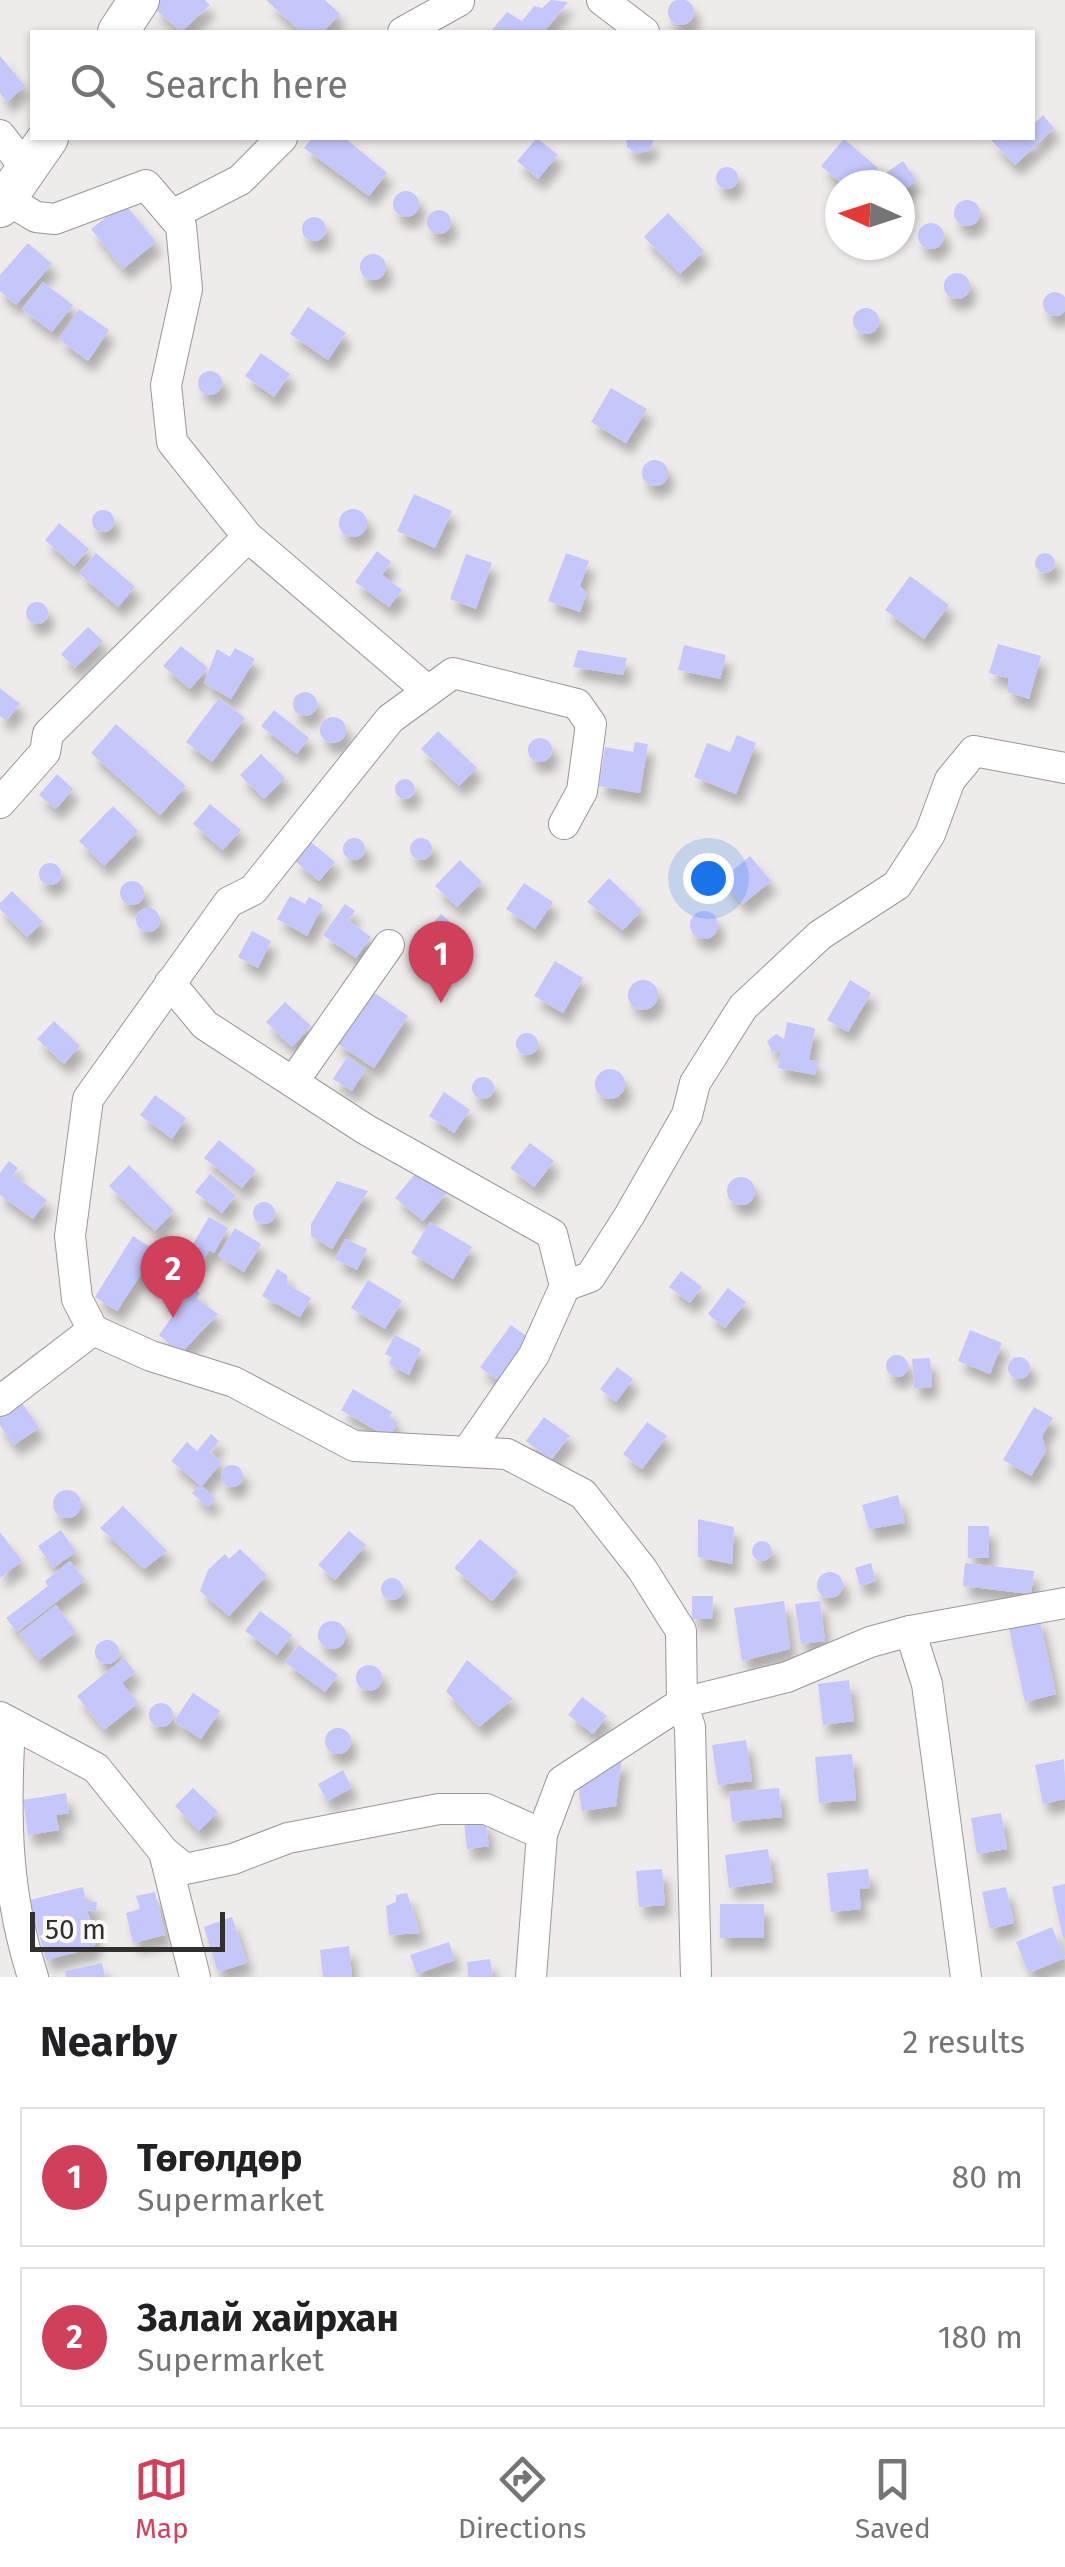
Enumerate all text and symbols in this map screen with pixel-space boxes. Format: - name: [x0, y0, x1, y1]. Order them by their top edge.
- search box: [30, 30, 1035, 140]
- icon: search: [65, 58, 120, 113]
- text: Search here: [145, 62, 348, 108]
- north arrow: [825, 170, 915, 260]
- your location: [683, 853, 734, 904]
- pin: 1: [408, 920, 474, 1003]
- pin: 2: [140, 1236, 206, 1318]
- scale bar: [30, 1907, 225, 1952]
- text: 50 m: [45, 1913, 106, 1946]
- text: Nearby: [40, 2017, 177, 2067]
- text: 2 results: [902, 2023, 1025, 2061]
- text: Төгөлдөр: [137, 2135, 302, 2181]
- text: 1: [67, 2158, 82, 2196]
- text: 80 m: [952, 2158, 1023, 2196]
- text: Supermarket: [137, 2181, 324, 2219]
- text: Залай хайрхан: [137, 2295, 399, 2341]
- text: 2: [66, 2318, 83, 2356]
- text: 180 m: [938, 2318, 1023, 2356]
- text: Supermarket: [137, 2341, 324, 2379]
- tab: Map: [134, 2452, 189, 2545]
- tab: Directions: [458, 2452, 586, 2545]
- tab: Saved: [855, 2452, 931, 2545]

